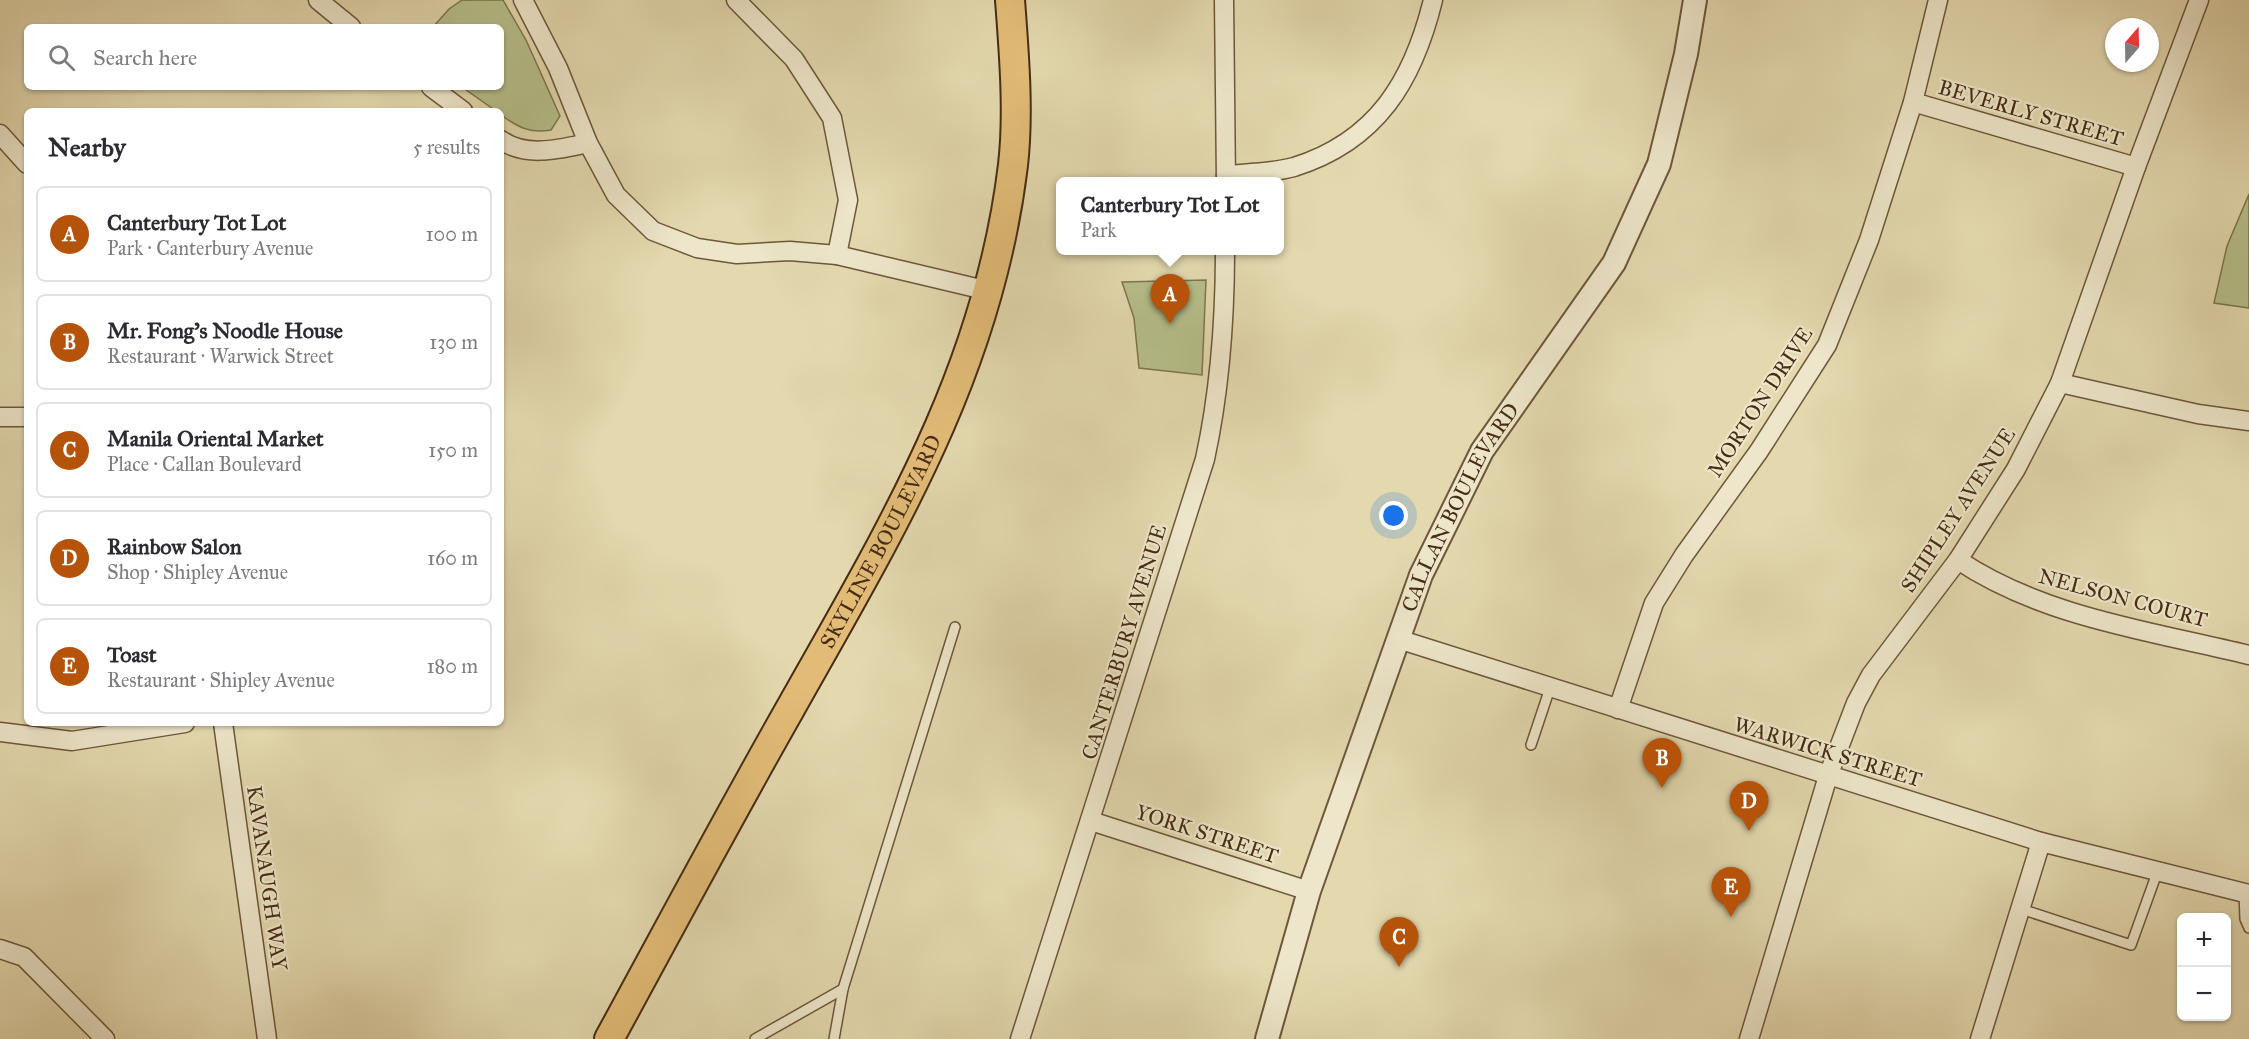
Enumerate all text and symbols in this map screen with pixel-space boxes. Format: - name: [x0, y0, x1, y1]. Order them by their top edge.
- north arrow: [2105, 18, 2159, 72]
- search box: [24, 24, 504, 90]
- icon: search: [45, 41, 78, 74]
- text: Search here: [93, 44, 197, 71]
- street label: BEVERLY STREET: [1935, 74, 2127, 152]
- text: Nearby: [48, 131, 126, 163]
- text: 5 results: [413, 135, 480, 159]
- popup: [1056, 177, 1284, 255]
- text: Canterbury Tot Lot: [1080, 191, 1260, 218]
- text: Canterbury Tot Lot: [107, 209, 286, 236]
- text: Park: [1080, 218, 1117, 242]
- text: A: [63, 222, 76, 246]
- text: 100 m: [426, 222, 478, 246]
- text: Park · Canterbury Avenue: [107, 236, 313, 260]
- pin: A: [1150, 274, 1190, 324]
- text: Mr. Fong's Noodle House: [107, 317, 343, 344]
- street label: MORTON DRIVE: [1702, 322, 1818, 482]
- text: B: [63, 330, 76, 354]
- text: 130 m: [429, 330, 478, 354]
- text: Restaurant · Warwick Street: [107, 344, 334, 368]
- street label: CALLAN BOULEVARD: [1396, 398, 1525, 615]
- street label: SHIPLEY AVENUE: [1895, 423, 2021, 597]
- text: Manila Oriental Market: [107, 425, 324, 452]
- street label: SKYLINE BOULEVARD: [814, 431, 947, 653]
- text: C: [63, 438, 76, 462]
- text: 150 m: [428, 438, 478, 462]
- text: Place · Callan Boulevard: [107, 452, 302, 476]
- your location: [1379, 501, 1408, 530]
- street label: CANTERBURY AVENUE: [1076, 521, 1172, 763]
- text: Rainbow Salon: [107, 533, 242, 560]
- text: D: [62, 546, 77, 570]
- text: 160 m: [427, 546, 478, 570]
- text: Shop · Shipley Avenue: [107, 560, 288, 584]
- street label: NELSON COURT: [2036, 563, 2210, 633]
- text: Toast: [107, 641, 157, 668]
- text: E: [62, 654, 77, 678]
- text: 180 m: [427, 654, 478, 678]
- text: Restaurant · Shipley Avenue: [107, 668, 335, 692]
- street label: WARWICK STREET: [1731, 711, 1925, 793]
- pin: B: [1642, 738, 1682, 788]
- pin: D: [1730, 782, 1768, 831]
- street label: KAVANAUGH WAY: [241, 784, 293, 973]
- street label: YORK STREET: [1132, 799, 1282, 869]
- pin: E: [1712, 868, 1750, 917]
- map controls: [2177, 913, 2231, 1021]
- button: +: [2177, 913, 2231, 967]
- pin: C: [1380, 918, 1418, 967]
- button: −: [2177, 967, 2231, 1021]

